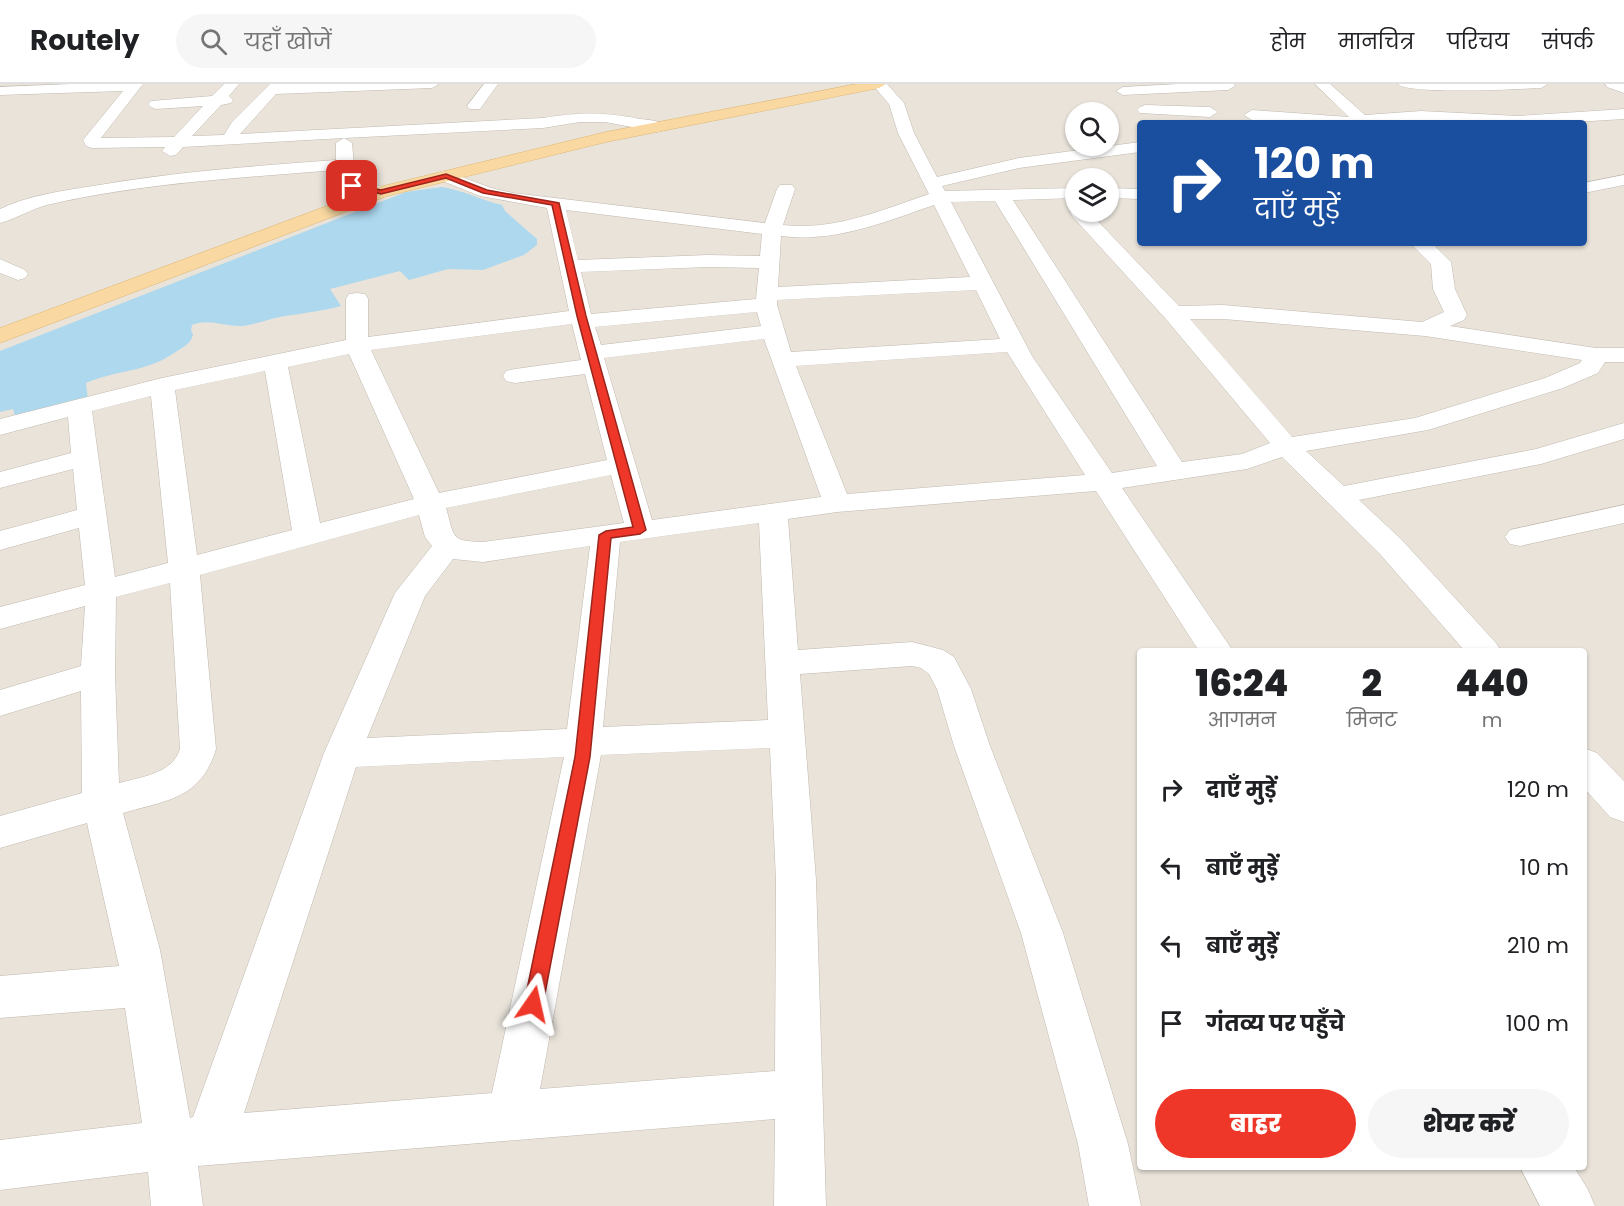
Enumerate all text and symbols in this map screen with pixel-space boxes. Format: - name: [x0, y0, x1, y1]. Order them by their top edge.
- search box: [176, 14, 596, 68]
- text: Routely: [30, 21, 140, 60]
- icon: search: [197, 25, 230, 58]
- text: यहाँ खोजें: [245, 26, 331, 57]
- text: होम: [1271, 27, 1306, 56]
- text: मानचित्र: [1339, 27, 1414, 56]
- text: परिचय: [1447, 27, 1509, 56]
- text: संपर्क: [1542, 27, 1594, 56]
- map controls: [1065, 102, 1119, 222]
- button: search: [1065, 102, 1119, 156]
- text: 120 m: [1254, 134, 1375, 193]
- icon: right: [1155, 144, 1233, 222]
- pin: [326, 160, 377, 211]
- button: layers: [1065, 168, 1119, 222]
- icon: arrive: [335, 169, 368, 202]
- text: दाएँ मुड़ें: [1254, 190, 1340, 227]
- text: 16:24: [1195, 658, 1288, 709]
- text: 2: [1362, 658, 1382, 709]
- text: 440: [1455, 658, 1529, 709]
- text: आगमन: [1207, 706, 1276, 734]
- text: मिनट: [1347, 706, 1397, 734]
- text: m: [1482, 706, 1502, 734]
- icon: right: [1155, 773, 1188, 806]
- text: दाएँ मुड़ें: [1206, 774, 1277, 805]
- text: 120 m: [1507, 774, 1569, 805]
- icon: left: [1155, 851, 1188, 884]
- text: बाएँ मुड़ें: [1206, 852, 1278, 883]
- text: 10 m: [1520, 852, 1569, 883]
- icon: left: [1155, 929, 1188, 962]
- text: बाएँ मुड़ें: [1206, 930, 1278, 961]
- text: 210 m: [1507, 930, 1569, 961]
- position arrow: [501, 972, 565, 1036]
- icon: arrive: [1155, 1007, 1188, 1040]
- text: गंतव्य पर पहुँचे: [1206, 1008, 1345, 1039]
- text: 100 m: [1506, 1008, 1569, 1039]
- button: बाहर: [1155, 1089, 1356, 1158]
- button: शेयर करें: [1368, 1089, 1569, 1158]

